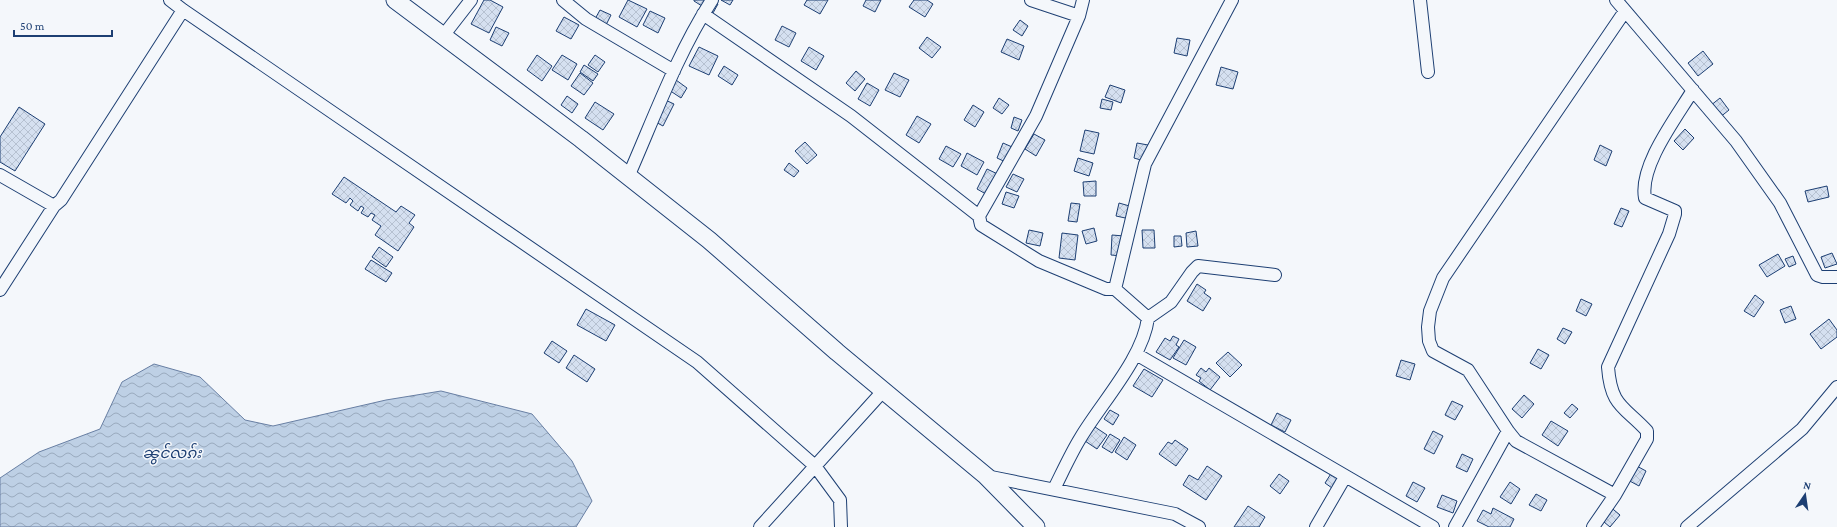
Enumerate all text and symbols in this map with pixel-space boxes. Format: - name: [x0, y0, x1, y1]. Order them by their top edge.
- scale bar: [14, 12, 112, 38]
- text: 50 m: [20, 19, 45, 33]
- water label: ၼွင်လၵ်း: [143, 442, 202, 465]
- north arrow: [1785, 475, 1825, 515]
- text: N: [1802, 479, 1813, 492]

